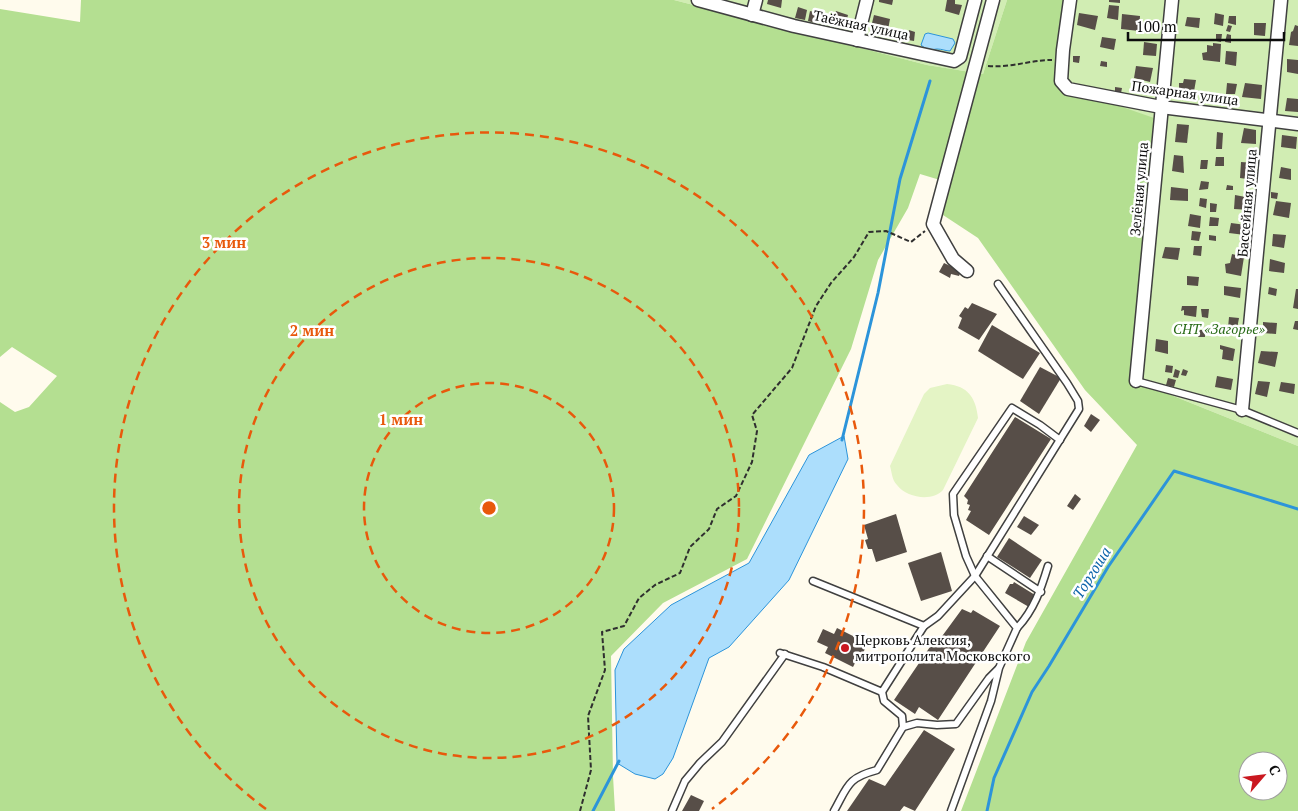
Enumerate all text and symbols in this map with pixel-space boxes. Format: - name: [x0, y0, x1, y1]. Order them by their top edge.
- street label: Таёжная улица: [812, 5, 911, 44]
- scale bar: [1128, 10, 1284, 42]
- text: 100 m: [1136, 16, 1177, 36]
- street label: Пожарная улица: [1130, 76, 1240, 109]
- street label: Зелёная улица: [1125, 141, 1152, 237]
- street label: Бассейная улица: [1232, 148, 1261, 258]
- text: 3 мин: [202, 232, 246, 252]
- park label: СНТ «Загорье»: [1173, 319, 1265, 338]
- text: 2 мин: [290, 320, 334, 340]
- text: 1 мин: [379, 409, 423, 429]
- centre of rings: [480, 499, 498, 517]
- water label: Торгоша: [1067, 543, 1115, 602]
- place label: Церковь Алексия, митрополита Московского: [855, 630, 1031, 665]
- marker: Церковь Алексия, митрополита Московского: [839, 642, 851, 654]
- north arrow: [1238, 751, 1288, 801]
- text: С: [1264, 761, 1285, 778]

